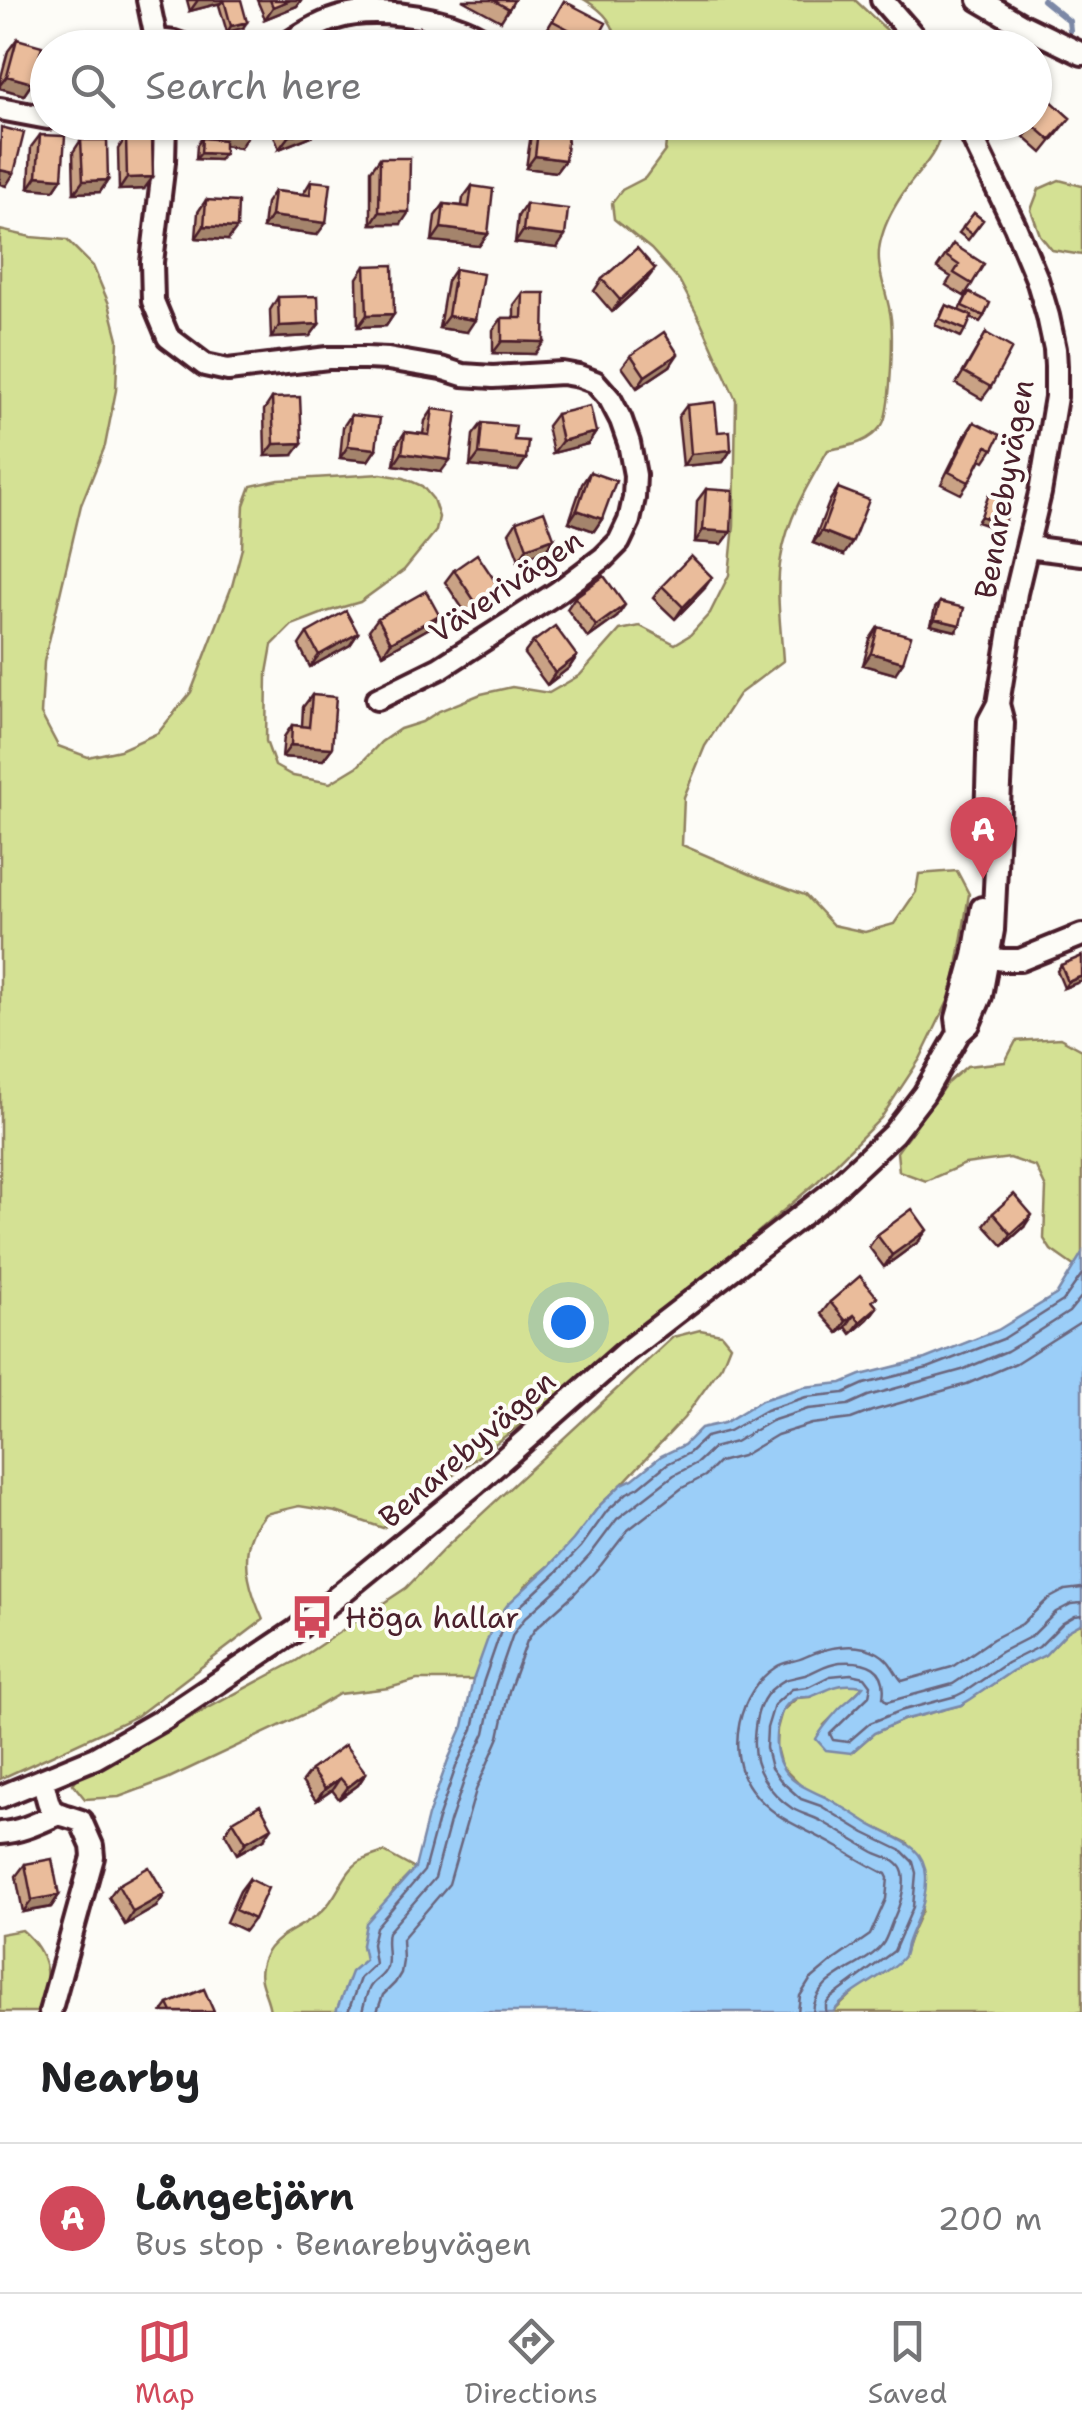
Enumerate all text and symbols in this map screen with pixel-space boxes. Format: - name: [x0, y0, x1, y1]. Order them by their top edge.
- search box: [30, 30, 1052, 140]
- icon: search: [65, 58, 120, 113]
- text: Search here: [145, 60, 362, 111]
- street label: Benarebyvägen: [965, 376, 1043, 602]
- street label: Väverivägen: [421, 519, 591, 653]
- pin: A: [950, 796, 1016, 879]
- your location: [543, 1297, 594, 1348]
- street label: Benarebyvägen: [370, 1361, 564, 1537]
- bus stop icon: Höga hallar: [288, 1593, 336, 1641]
- place label: Höga hallar: [345, 1597, 520, 1638]
- text: Nearby: [40, 2049, 200, 2105]
- text: Långetjärn: [135, 2171, 354, 2222]
- text: A: [60, 2197, 85, 2240]
- text: 200 m: [938, 2197, 1042, 2240]
- text: Bus stop · Benarebyvägen: [135, 2222, 531, 2265]
- tab: Map: [135, 2314, 195, 2412]
- tab: Directions: [464, 2314, 598, 2412]
- tab: Saved: [868, 2314, 947, 2412]

